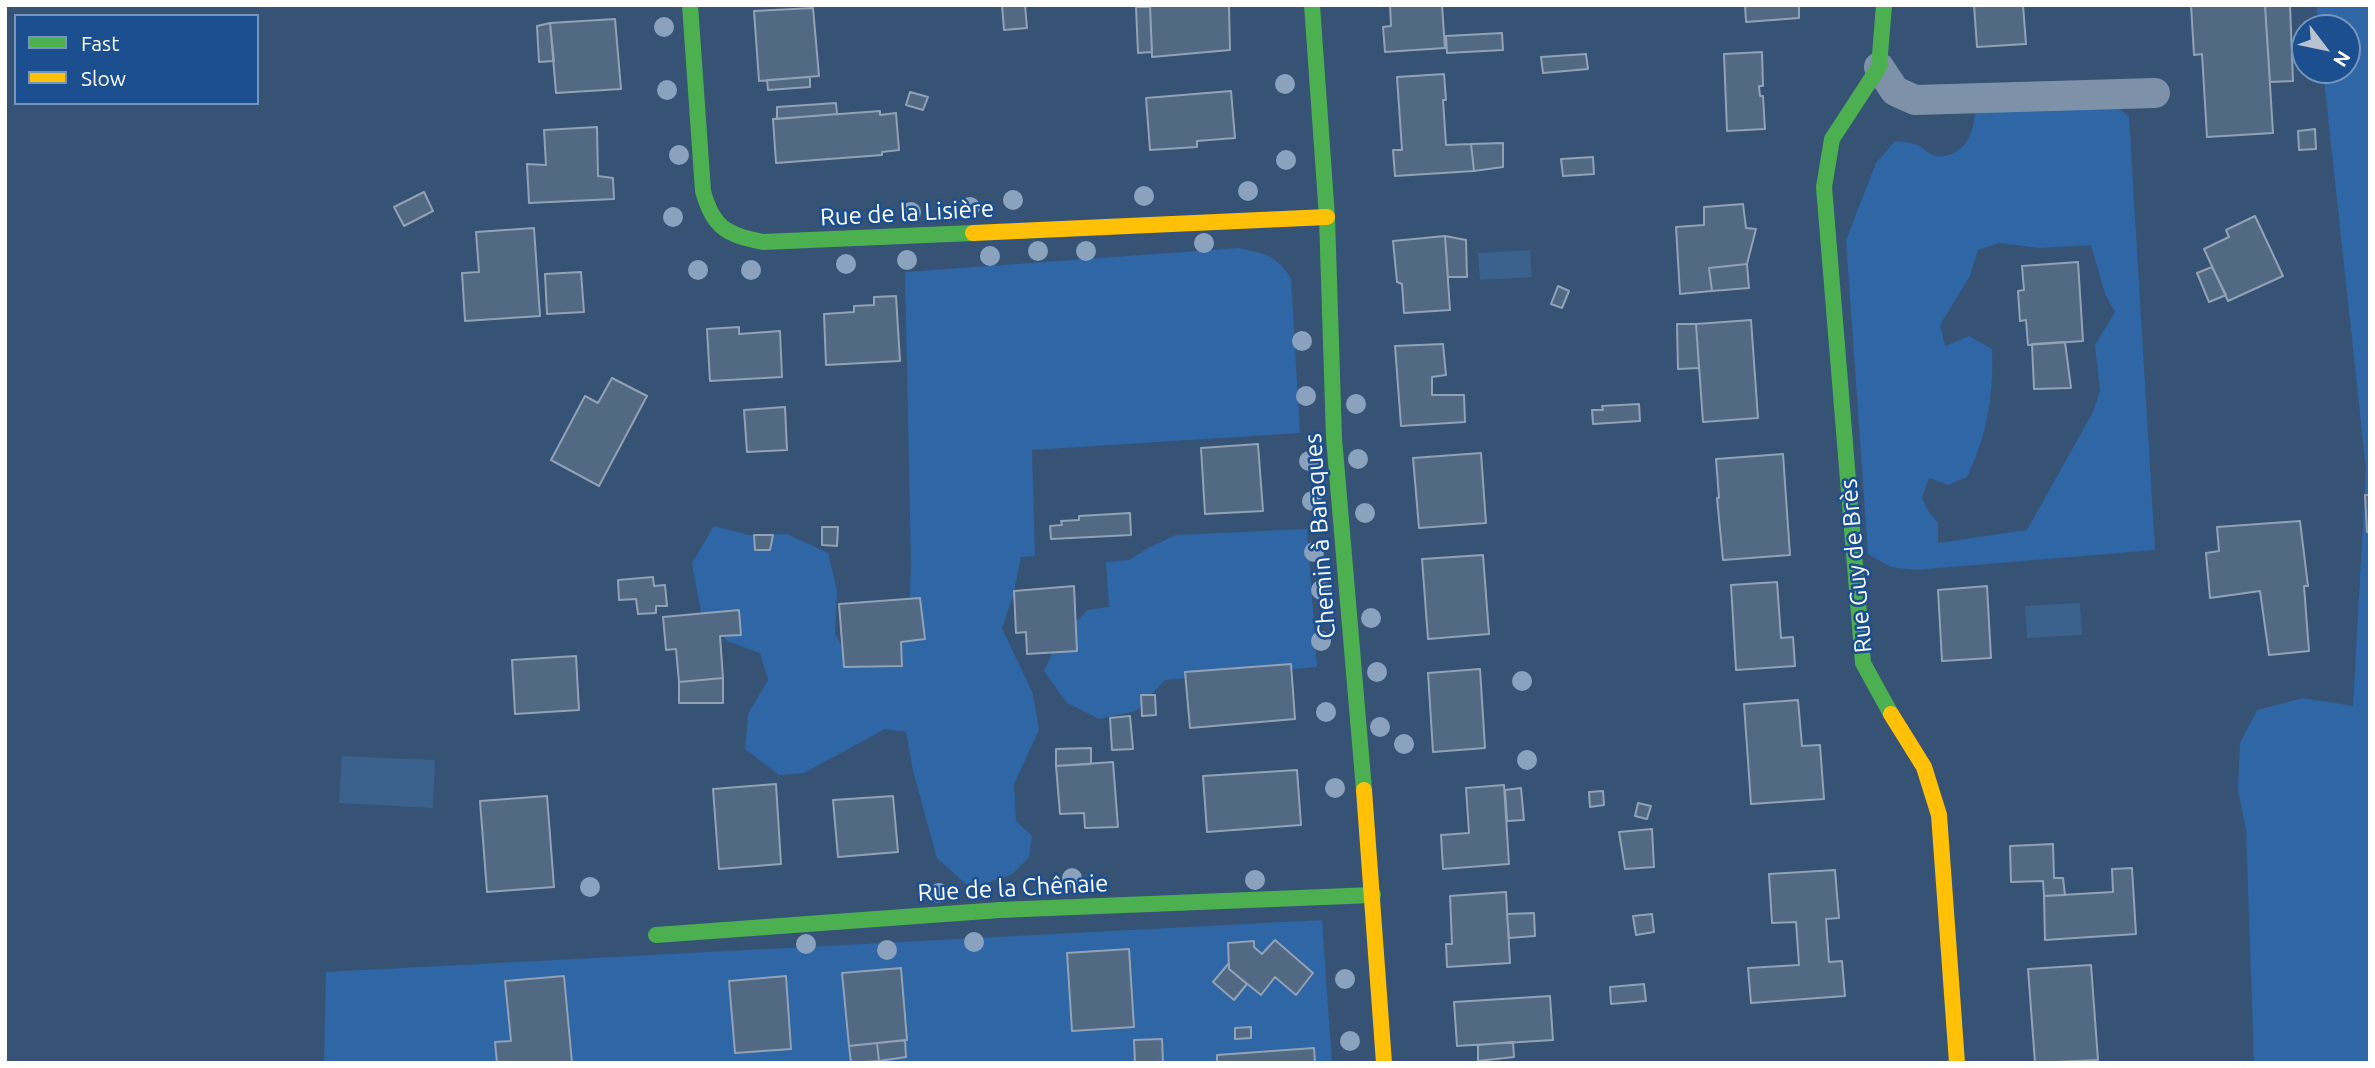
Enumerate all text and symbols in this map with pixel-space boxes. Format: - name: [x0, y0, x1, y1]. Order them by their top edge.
- legend: [14, 14, 259, 105]
- north arrow: [2291, 14, 2361, 84]
- text: Fast: [81, 31, 119, 55]
- text: N: [2329, 47, 2355, 71]
- text: Slow: [81, 66, 126, 90]
- street label: Rue de la Lisière: [819, 194, 995, 232]
- street label: Chemin à Baraques: [1298, 432, 1342, 640]
- street label: Rue Guy de Brès: [1834, 478, 1878, 654]
- street label: Rue de la Chênaie: [917, 869, 1109, 907]

